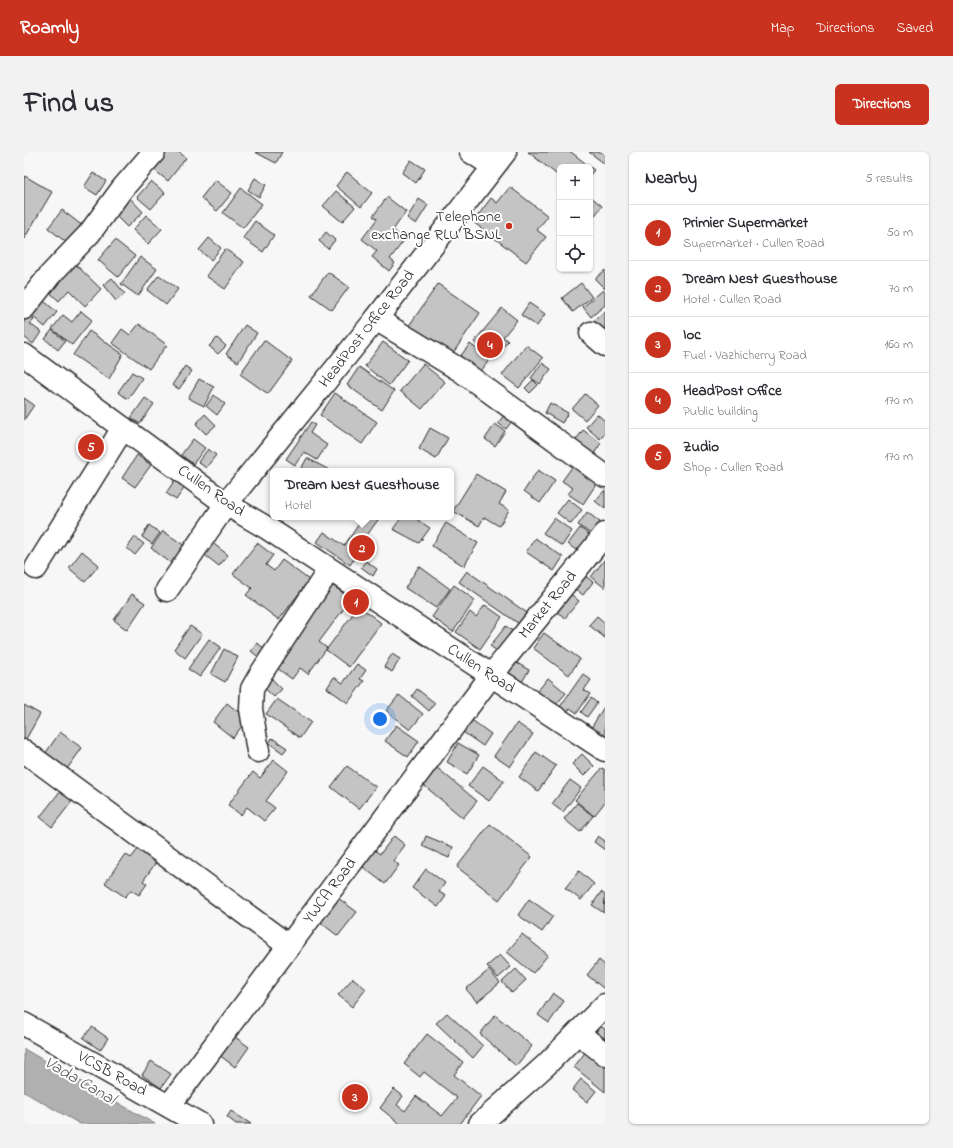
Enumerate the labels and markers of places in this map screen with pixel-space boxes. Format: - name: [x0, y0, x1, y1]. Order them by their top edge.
- place label: Telephone exchange RLU BSNL: [371, 205, 502, 247]
- marker: Telephone exchange RLU BSNL: [504, 221, 514, 231]
- pin: 4: [477, 330, 503, 360]
- pin: 5: [78, 432, 104, 462]
- pin: 2: [349, 533, 375, 563]
- pin: 1: [343, 587, 369, 617]
- pin: 3: [342, 1082, 368, 1112]

